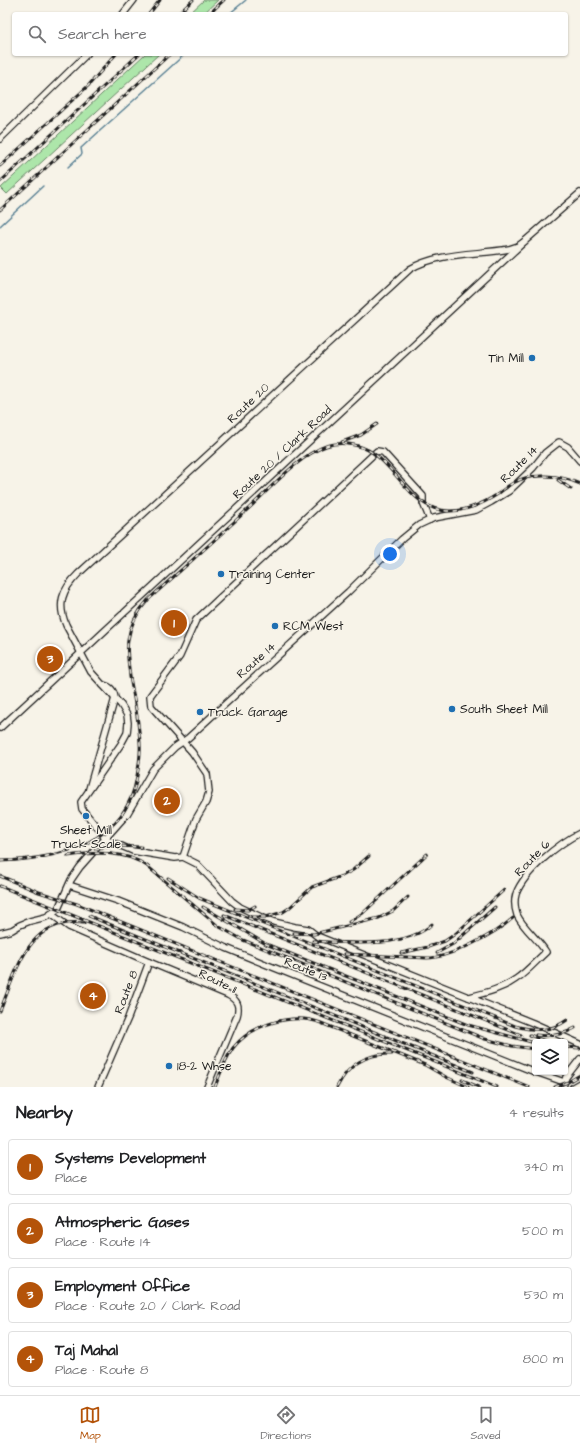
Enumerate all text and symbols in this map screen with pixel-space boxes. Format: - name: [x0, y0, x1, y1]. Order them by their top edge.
- search box: [12, 12, 568, 56]
- icon: search: [26, 23, 48, 45]
- text: Search here: [58, 24, 147, 45]
- place label: Tin Mill: [488, 350, 524, 367]
- marker: Tin Mill: [527, 353, 537, 363]
- street label: Route 20: [224, 379, 273, 427]
- street label: Route 20 / Clark Road: [229, 402, 336, 503]
- street label: Route 14: [497, 442, 542, 487]
- your location: [380, 544, 400, 564]
- place label: Training Center: [229, 566, 315, 584]
- marker: Training Center: [216, 569, 226, 579]
- pin: 1: [161, 608, 187, 638]
- place label: RCM West: [283, 618, 344, 635]
- marker: RCM West: [270, 621, 280, 631]
- street label: Route 14: [233, 638, 280, 682]
- pin: 3: [37, 644, 63, 674]
- place label: South Sheet Mill: [460, 701, 548, 718]
- place label: Truck Garage: [208, 704, 288, 722]
- marker: South Sheet Mill: [447, 704, 457, 714]
- marker: Truck Garage: [195, 707, 205, 717]
- pin: 2: [154, 786, 180, 816]
- marker: Sheet Mill Truck Scale: [81, 811, 91, 821]
- place label: Sheet Mill Truck Scale: [51, 822, 121, 853]
- street label: Route 6: [511, 836, 554, 880]
- street label: Route 13: [282, 953, 330, 986]
- street label: Route 11: [196, 965, 240, 998]
- street label: Route 8: [110, 968, 143, 1016]
- pin: 4: [80, 981, 106, 1011]
- map controls: [532, 1039, 568, 1075]
- button: layers: [532, 1039, 568, 1075]
- place label: 18-2 Whse: [177, 1058, 232, 1075]
- marker: 18-2 Whse: [164, 1061, 174, 1071]
- text: Nearby: [16, 1101, 73, 1125]
- text: 4 results: [509, 1104, 564, 1122]
- text: Systems Development: [55, 1148, 206, 1169]
- text: 1: [29, 1158, 31, 1176]
- text: 340 m: [524, 1158, 563, 1176]
- text: Place: [55, 1169, 87, 1187]
- text: Atmospheric Gases: [55, 1212, 189, 1233]
- text: 2: [26, 1222, 34, 1240]
- text: 500 m: [522, 1222, 563, 1240]
- text: Place · Route 14: [55, 1233, 151, 1251]
- text: Employment Office: [55, 1276, 190, 1297]
- text: 3: [27, 1286, 33, 1304]
- text: 530 m: [524, 1286, 563, 1304]
- text: Place · Route 20 / Clark Road: [55, 1297, 240, 1315]
- text: Taj Mahal: [55, 1340, 118, 1361]
- text: 4: [26, 1350, 34, 1368]
- text: 800 m: [523, 1350, 563, 1368]
- text: Place · Route 8: [55, 1361, 149, 1379]
- tab: Map: [79, 1404, 101, 1443]
- tab: Directions: [260, 1404, 312, 1443]
- tab: Saved: [471, 1404, 501, 1443]

